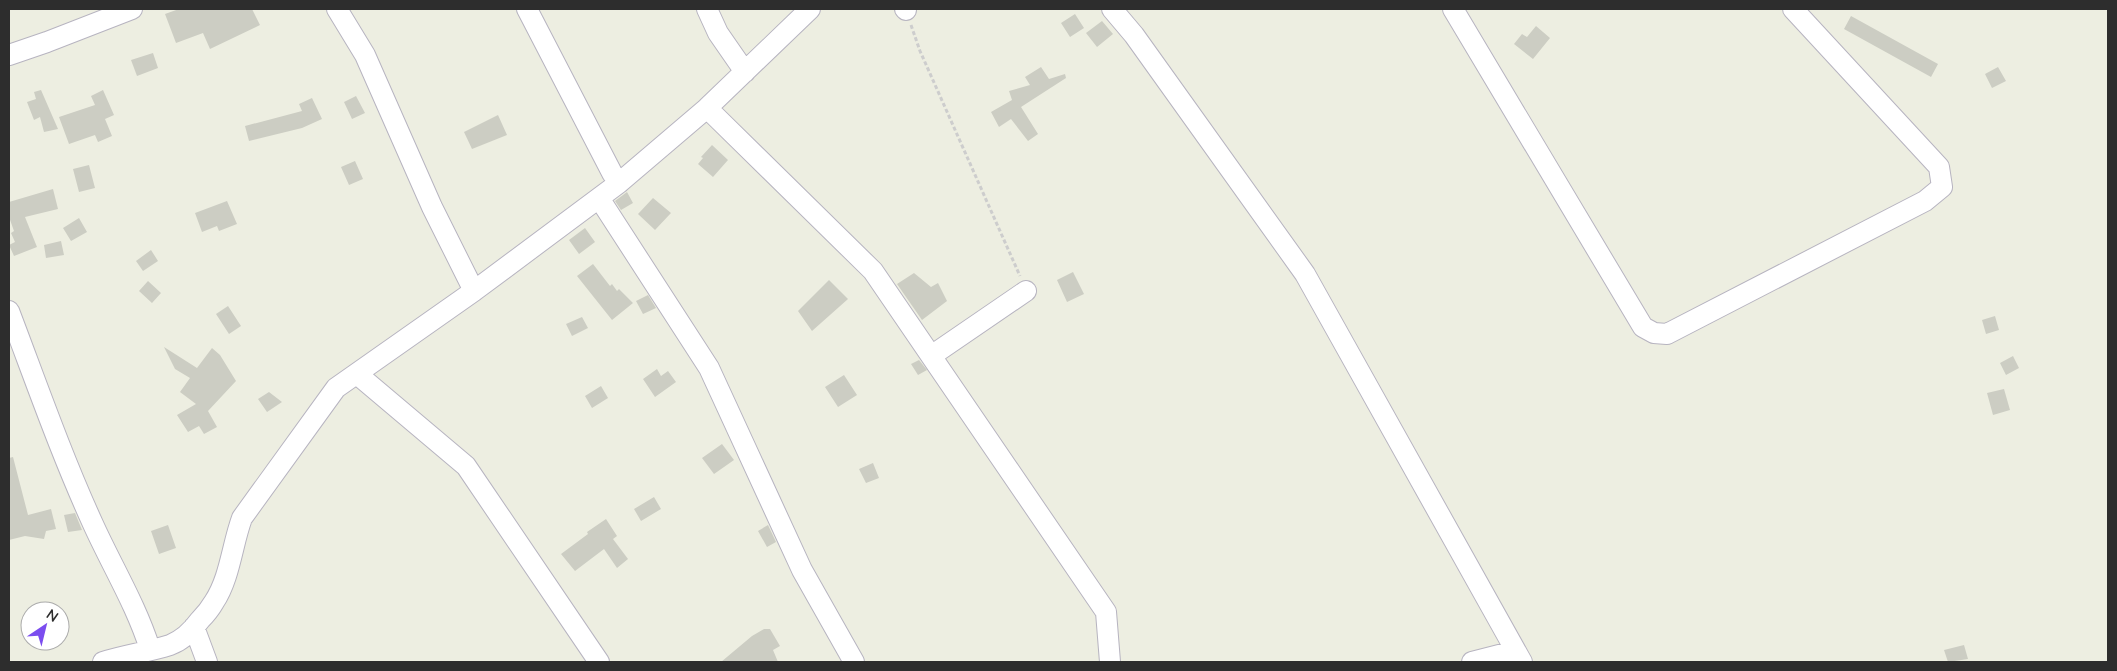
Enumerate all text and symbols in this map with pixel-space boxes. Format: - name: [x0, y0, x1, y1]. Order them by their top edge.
- north arrow: [20, 601, 70, 651]
- text: N: [43, 605, 62, 626]

